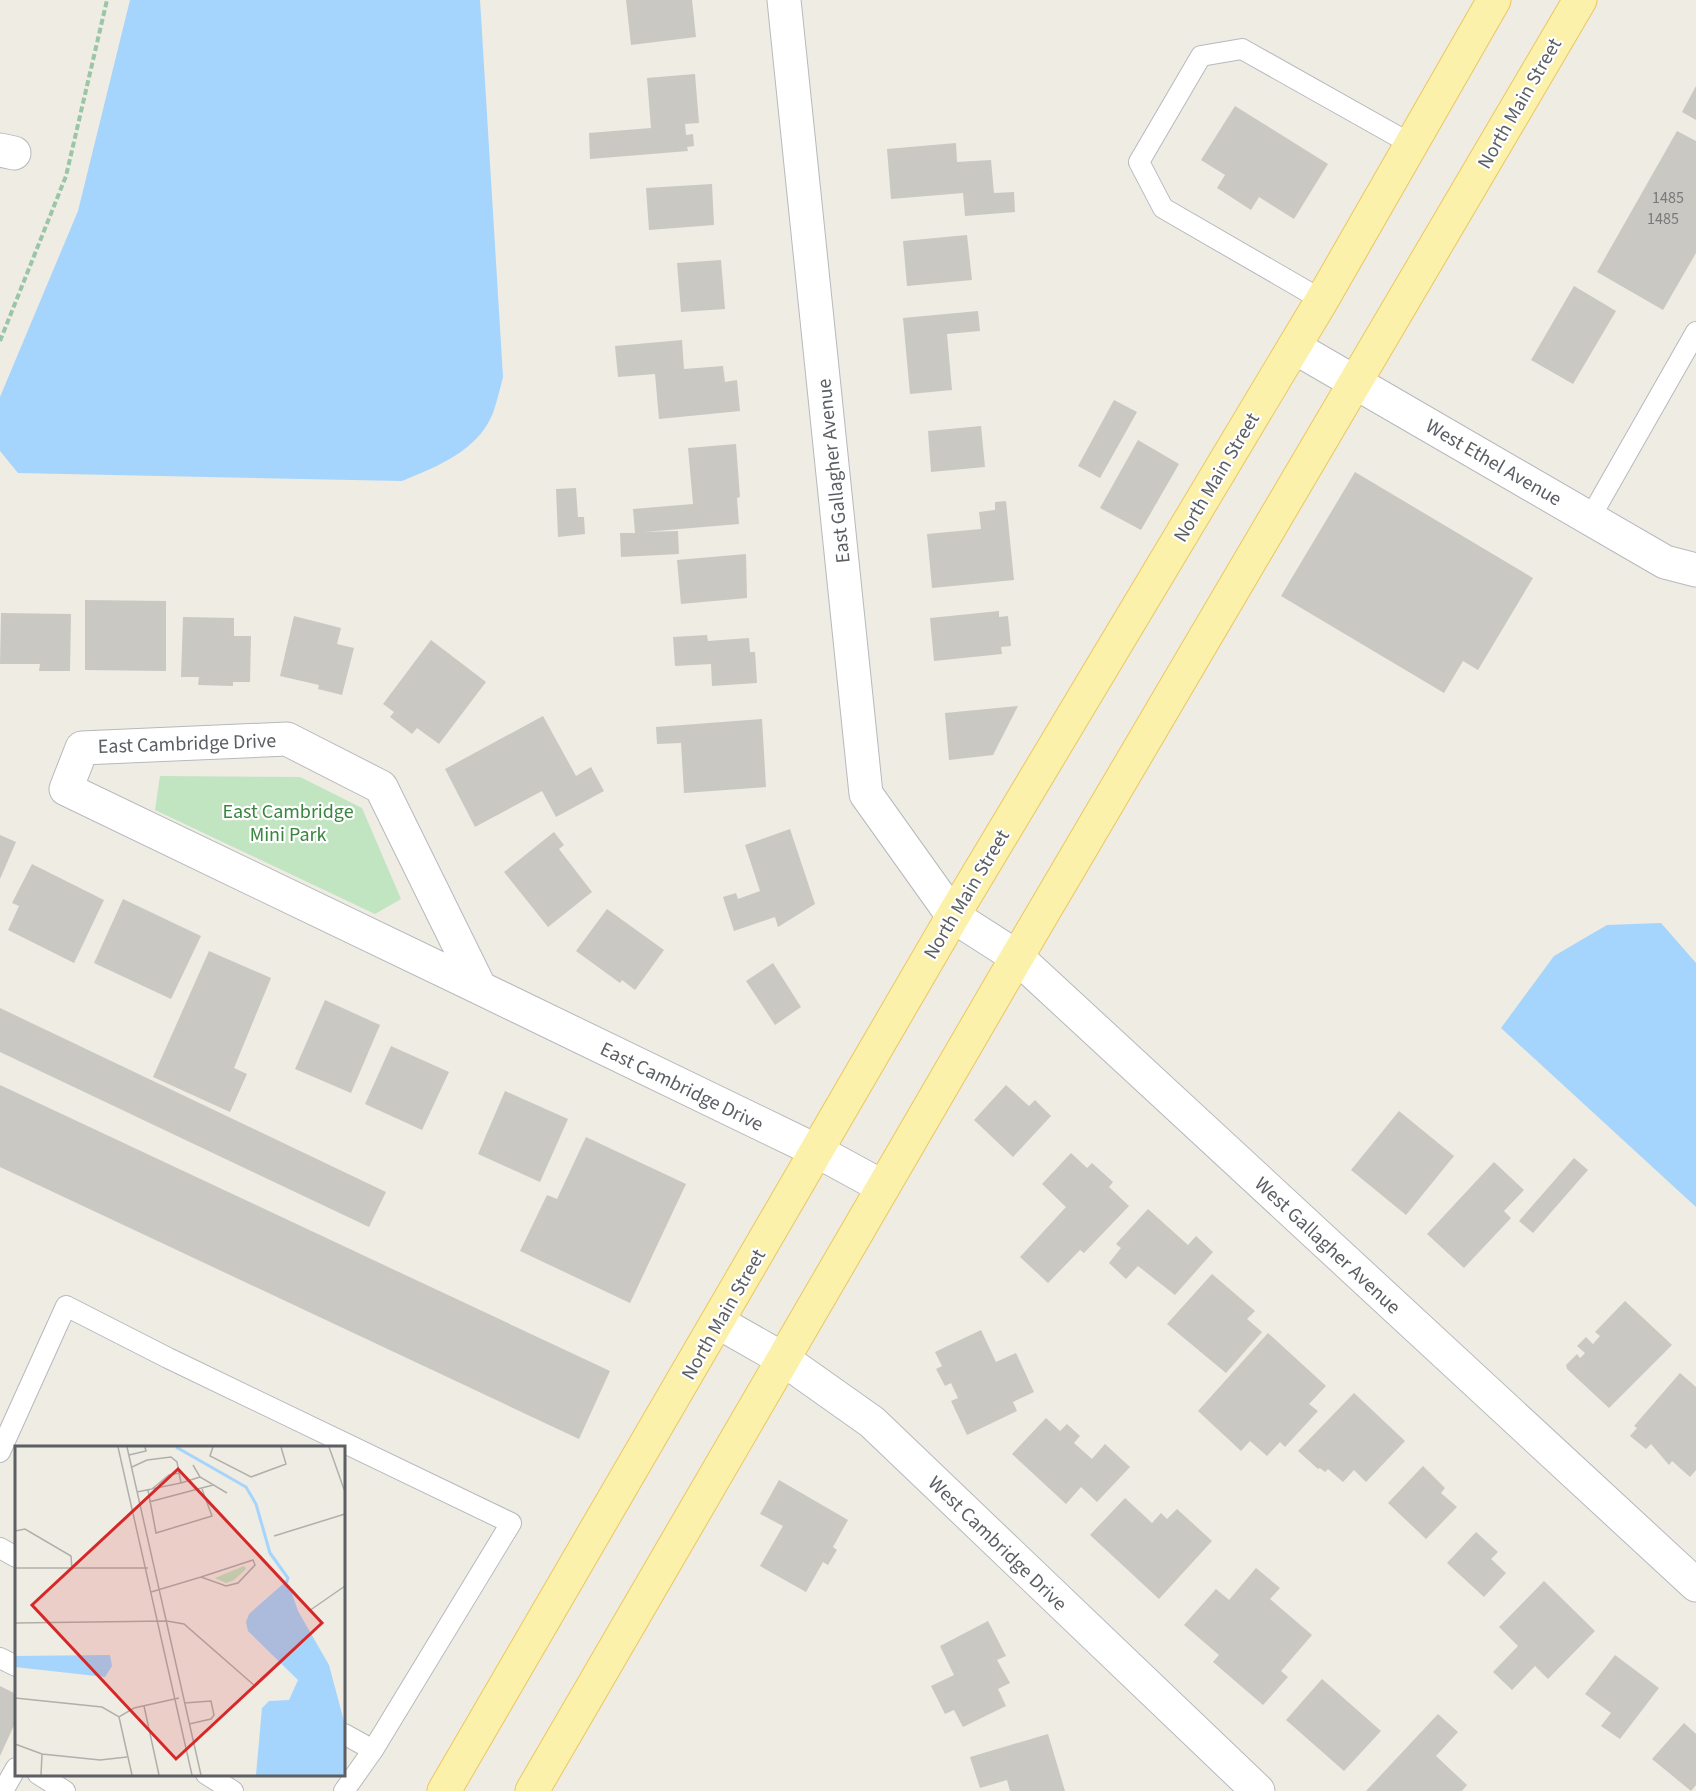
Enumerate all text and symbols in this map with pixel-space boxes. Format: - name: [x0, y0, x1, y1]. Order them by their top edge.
- street label: North Main Street: [1471, 33, 1569, 174]
- house number: 1485: [1652, 187, 1684, 209]
- house number: 1485: [1647, 208, 1679, 230]
- street label: East Gallagher Avenue: [810, 377, 858, 565]
- street label: North Main Street: [1167, 407, 1267, 548]
- street label: West Ethel Avenue: [1420, 413, 1567, 513]
- street label: East Cambridge Drive: [97, 727, 277, 761]
- park label: East Cambridge Mini Park: [222, 798, 354, 849]
- street label: North Main Street: [917, 824, 1017, 965]
- street label: East Cambridge Drive: [595, 1035, 768, 1139]
- street label: West Gallagher Avenue: [1248, 1171, 1407, 1321]
- street label: North Main Street: [675, 1244, 773, 1385]
- inset map: [15, 1446, 345, 1776]
- street label: West Cambridge Drive: [922, 1470, 1073, 1618]

